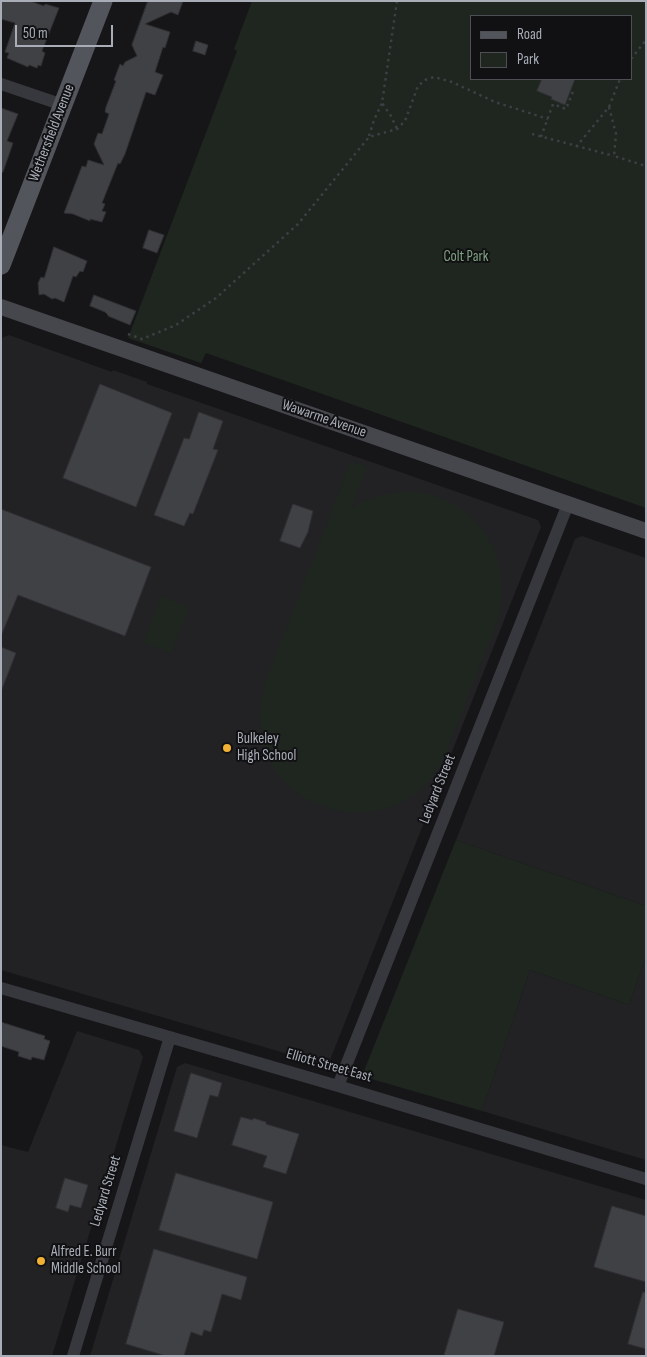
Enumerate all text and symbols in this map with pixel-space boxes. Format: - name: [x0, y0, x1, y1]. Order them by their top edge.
- scale bar: [18, 15, 115, 47]
- legend: [470, 15, 632, 80]
- text: 50 m: [23, 24, 48, 43]
- text: Road: [517, 25, 542, 44]
- text: Park: [517, 50, 539, 69]
- street label: Wethersfield Avenue: [25, 82, 79, 184]
- park label: Colt Park: [443, 248, 489, 266]
- street label: Wawarme Avenue: [279, 396, 369, 442]
- place label: Bulkeley High School: [237, 730, 296, 765]
- marker: Bulkeley High School: [221, 742, 233, 754]
- street label: Ledyard Street: [416, 752, 460, 826]
- street label: Elliott Street East: [284, 1045, 374, 1087]
- street label: Ledyard Street: [87, 1153, 125, 1229]
- place label: Alfred E. Burr Middle School: [51, 1243, 120, 1278]
- marker: Alfred E. Burr Middle School: [35, 1255, 47, 1267]

